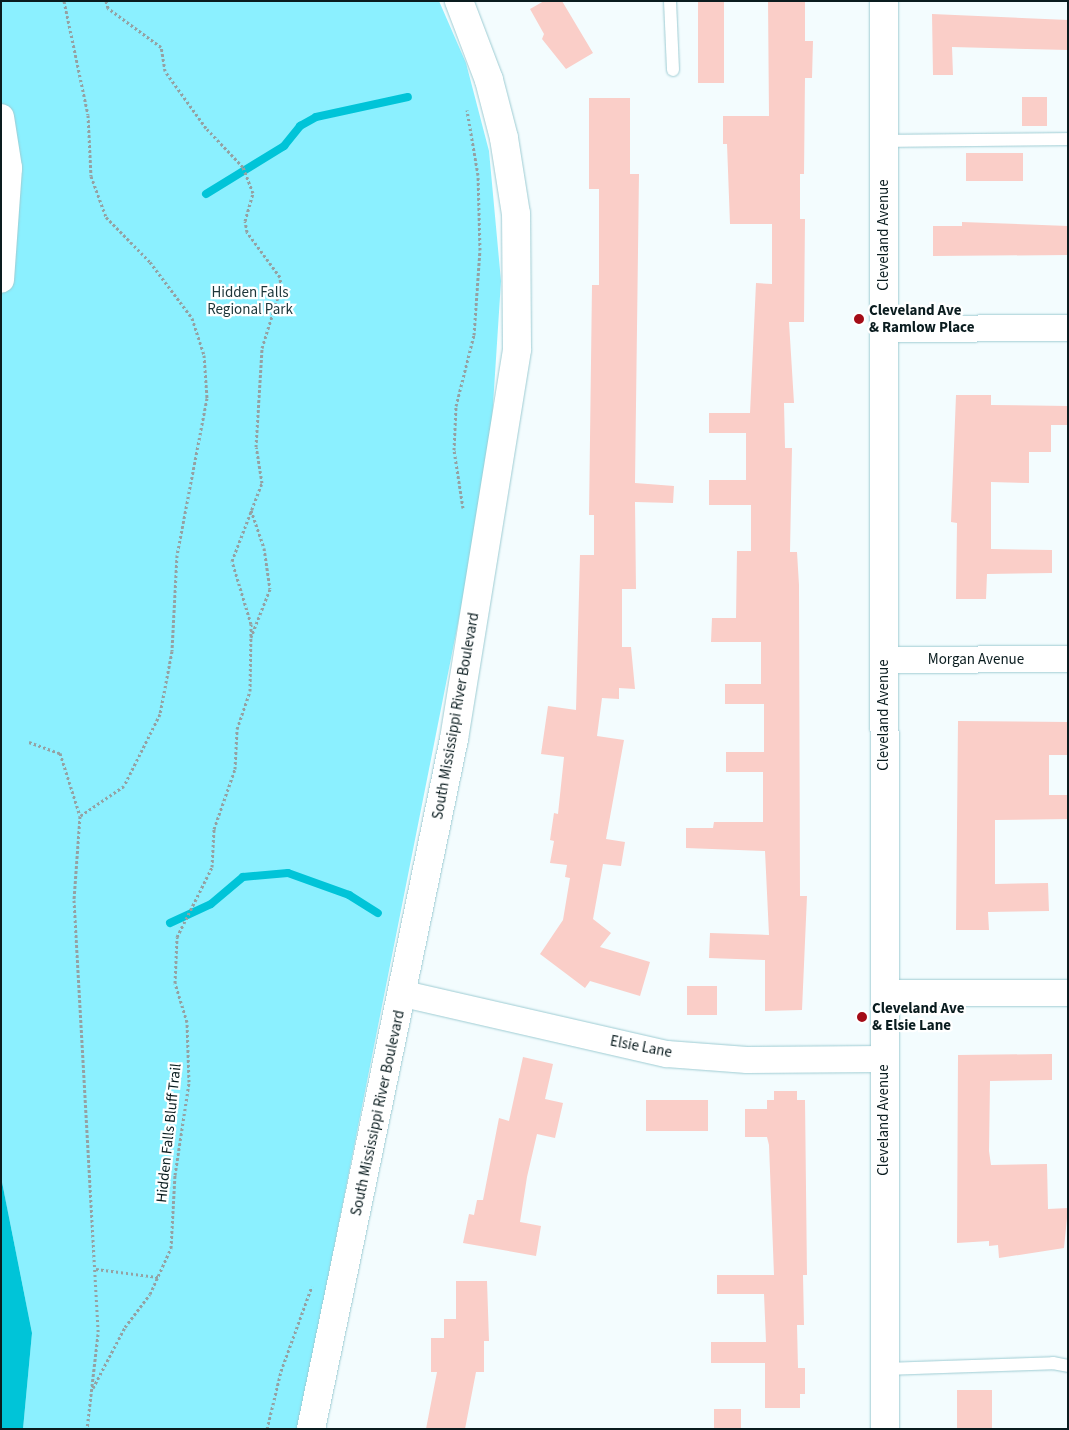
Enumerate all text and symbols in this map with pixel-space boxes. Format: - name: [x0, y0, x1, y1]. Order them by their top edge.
- street label: Cleveland Avenue: [875, 179, 893, 291]
- park label: Hidden Falls Regional Park: [207, 283, 293, 318]
- place label: Cleveland Ave & Ramlow Place: [869, 301, 974, 336]
- marker: Cleveland Ave & Ramlow Place: [853, 313, 865, 325]
- street label: South Mississippi River Boulevard: [429, 611, 483, 821]
- street label: Morgan Avenue: [928, 651, 1024, 669]
- street label: Cleveland Avenue: [875, 659, 893, 771]
- place label: Cleveland Ave & Elsie Lane: [872, 999, 964, 1034]
- street label: South Mississippi River Boulevard: [347, 1008, 409, 1218]
- marker: Cleveland Ave & Elsie Lane: [856, 1011, 868, 1023]
- street label: Elsie Lane: [609, 1032, 673, 1062]
- street label: Hidden Falls Bluff Trail: [153, 1062, 185, 1204]
- street label: Cleveland Avenue: [875, 1064, 893, 1176]

